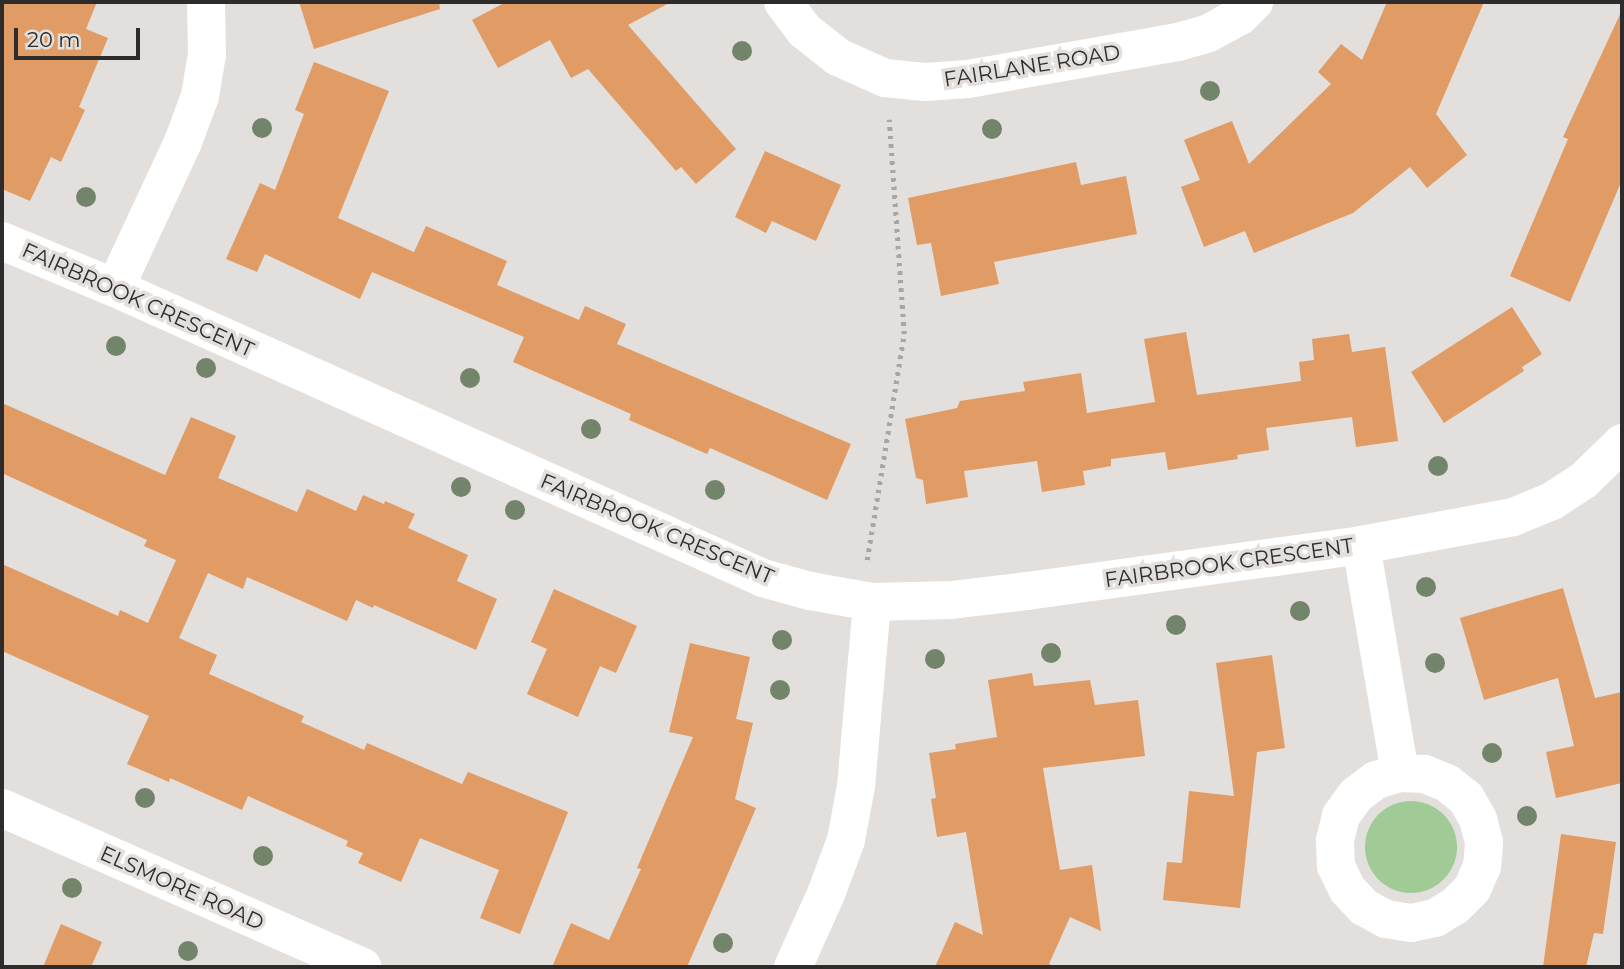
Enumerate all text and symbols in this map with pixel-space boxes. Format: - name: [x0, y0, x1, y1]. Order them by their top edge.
- scale bar: [18, 14, 144, 58]
- text: 20 m: [27, 27, 81, 52]
- street label: FAIRLANE ROAD: [942, 40, 1122, 92]
- street label: FAIRBROOK CRESCENT: [18, 237, 258, 363]
- street label: FAIRBROOK CRESCENT: [537, 468, 777, 590]
- street label: FAIRBROOK CRESCENT: [1103, 533, 1355, 593]
- street label: ELSMORE ROAD: [96, 841, 268, 935]

